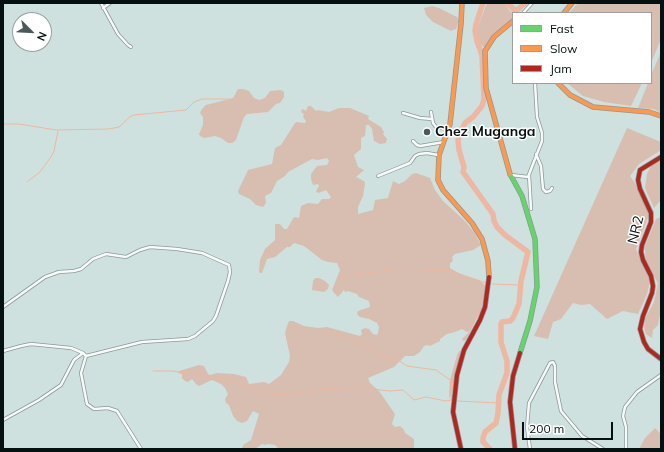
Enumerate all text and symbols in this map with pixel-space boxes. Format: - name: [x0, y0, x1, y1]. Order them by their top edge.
- north arrow: [12, 12, 52, 52]
- legend: [512, 12, 652, 84]
- text: Fast: [550, 21, 574, 36]
- text: N: [34, 30, 50, 43]
- text: Slow: [550, 41, 578, 56]
- text: Jam: [550, 61, 572, 76]
- place label: Chez Muganga: [435, 124, 536, 140]
- marker: Chez Muganga: [422, 127, 432, 137]
- street label: NR2: [624, 214, 648, 246]
- scale bar: [524, 414, 615, 440]
- text: 200 m: [529, 421, 564, 436]

